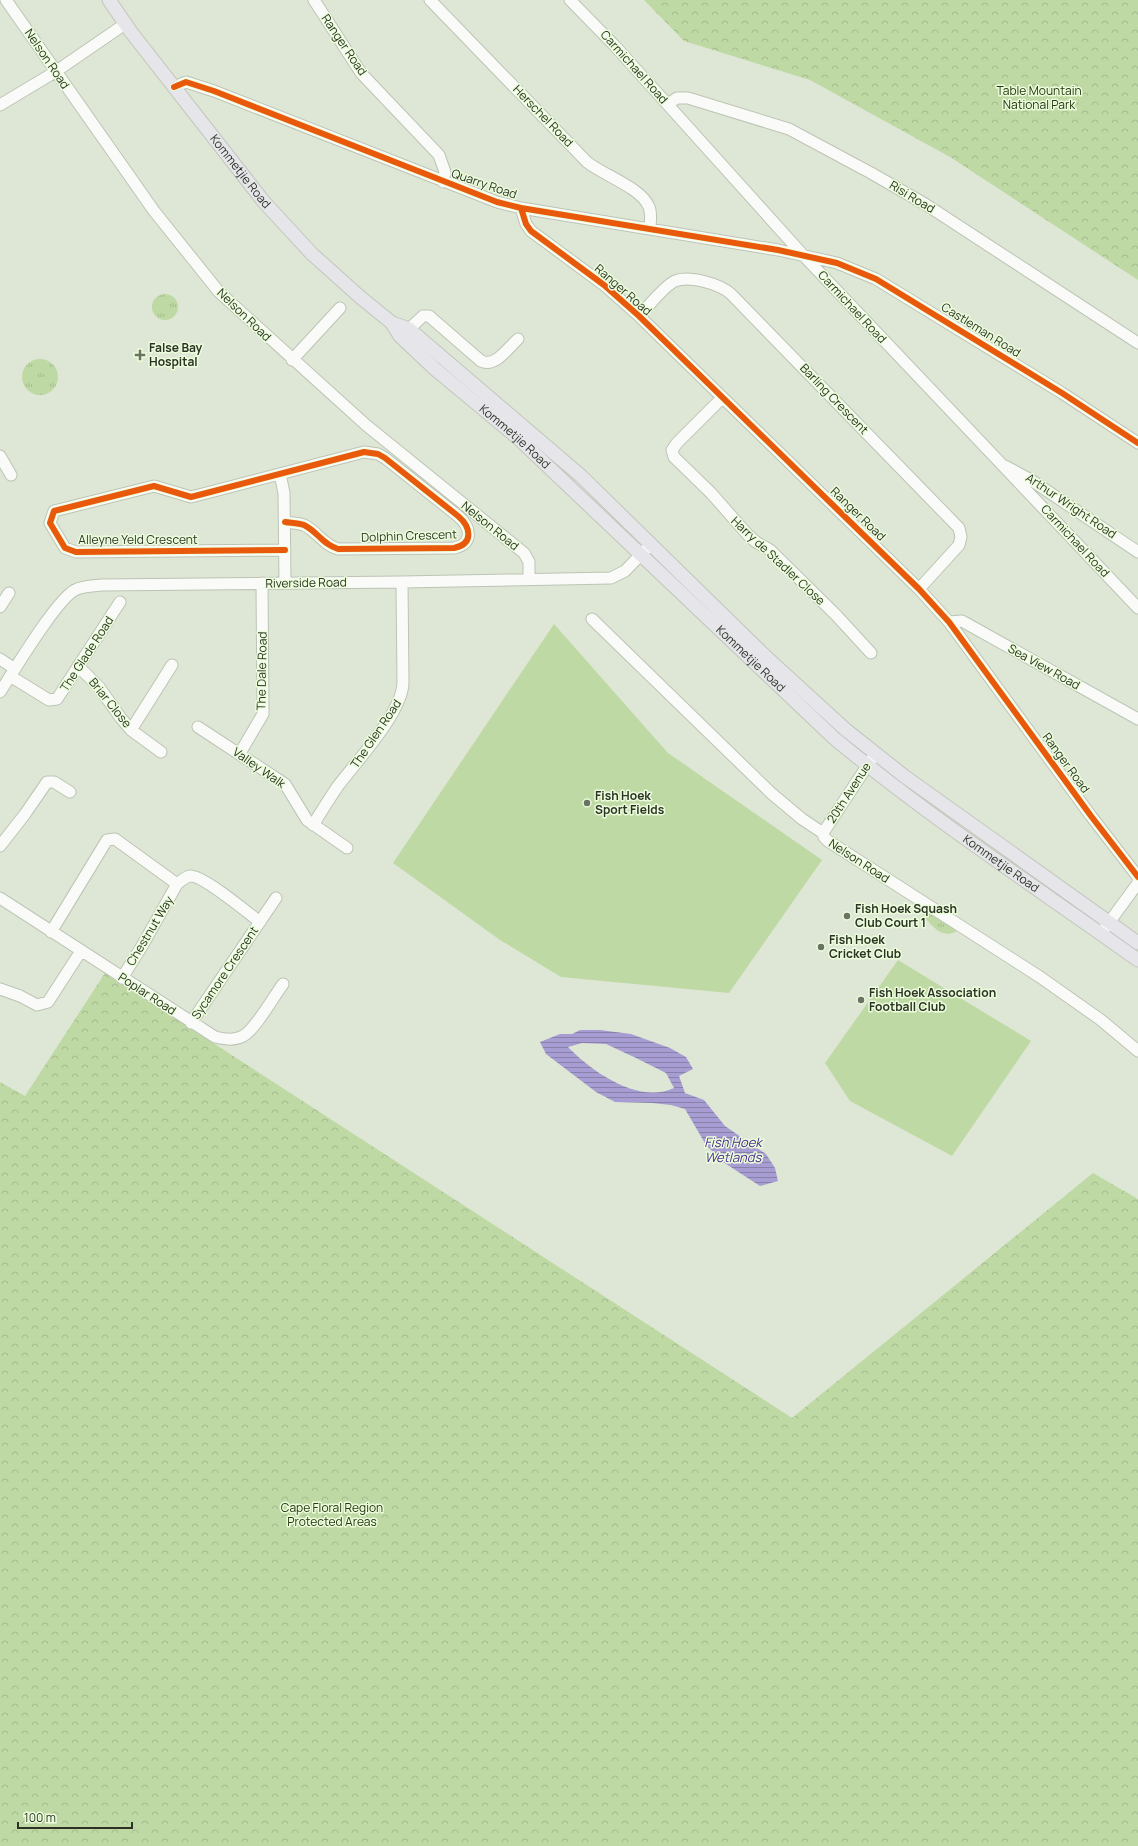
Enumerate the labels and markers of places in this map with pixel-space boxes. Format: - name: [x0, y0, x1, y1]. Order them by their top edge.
- place label: False Bay Hospital: [149, 339, 203, 370]
- marker: False Bay Hospital: [134, 349, 146, 361]
- place label: Fish Hoek Sport Fields: [595, 787, 665, 818]
- marker: Fish Hoek Sport Fields: [582, 798, 592, 808]
- place label: Fish Hoek Squash Club Court 1: [855, 900, 957, 931]
- marker: Fish Hoek Squash Club Court 1: [842, 911, 852, 921]
- place label: Fish Hoek Cricket Club: [829, 931, 901, 962]
- marker: Fish Hoek Cricket Club: [816, 942, 826, 952]
- place label: Fish Hoek Association Football Club: [869, 984, 996, 1015]
- marker: Fish Hoek Association Football Club: [856, 995, 866, 1005]

